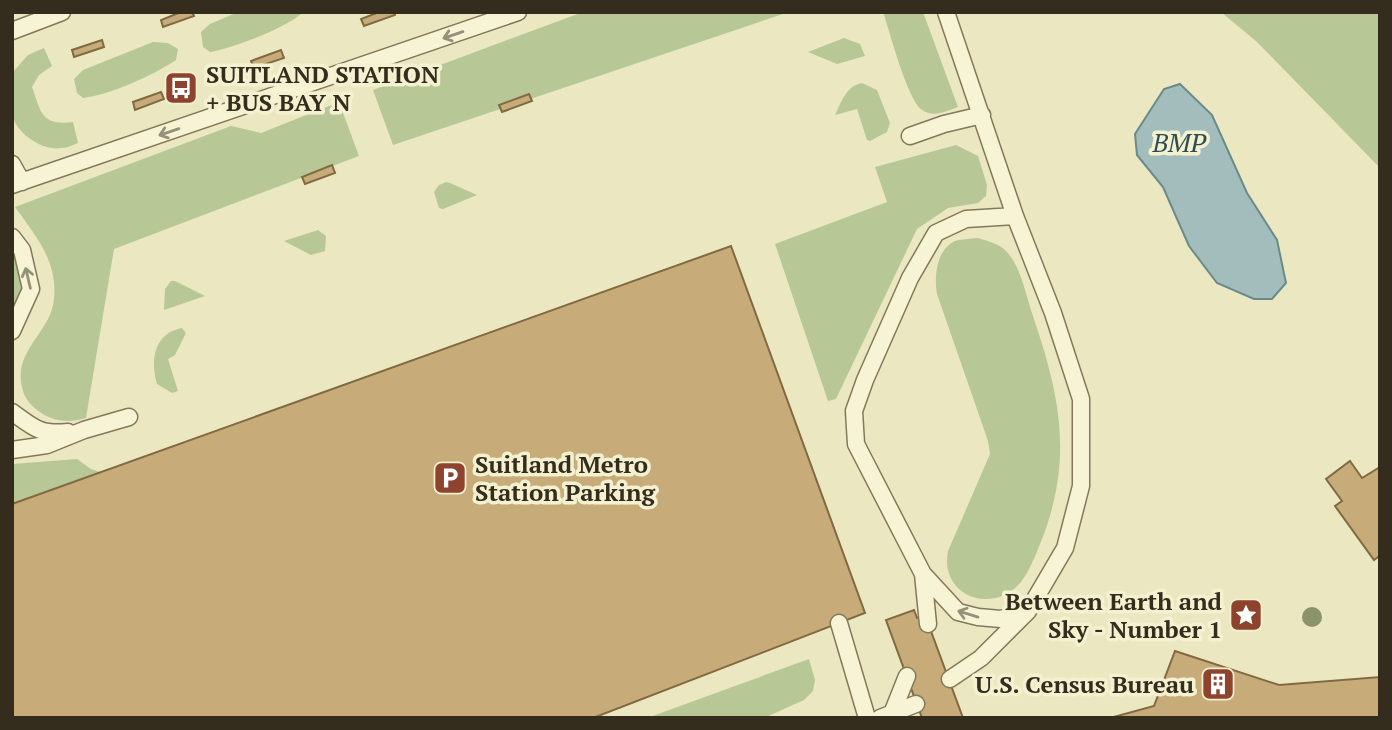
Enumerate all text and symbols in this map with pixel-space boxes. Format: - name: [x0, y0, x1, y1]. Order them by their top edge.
- one-way arrow: [443, 30, 465, 42]
- place label: SUITLAND STATION + BUS BAY N: [206, 58, 439, 118]
- bus stop icon: SUITLAND STATION + BUS BAY N: [162, 69, 200, 107]
- water label: BMP: [1151, 125, 1206, 159]
- one-way arrow: [158, 127, 180, 139]
- one-way arrow: [21, 267, 34, 289]
- place label: Suitland Metro Station Parking: [475, 448, 655, 508]
- parking icon: Suitland Metro Station Parking: [431, 459, 469, 497]
- place label: Between Earth and Sky - Number 1: [1005, 585, 1223, 645]
- place icon: Between Earth and Sky - Number 1: [1227, 596, 1265, 634]
- one-way arrow: [958, 606, 980, 619]
- building icon: U.S. Census Bureau: [1199, 665, 1237, 703]
- place label: U.S. Census Bureau: [975, 668, 1194, 700]

